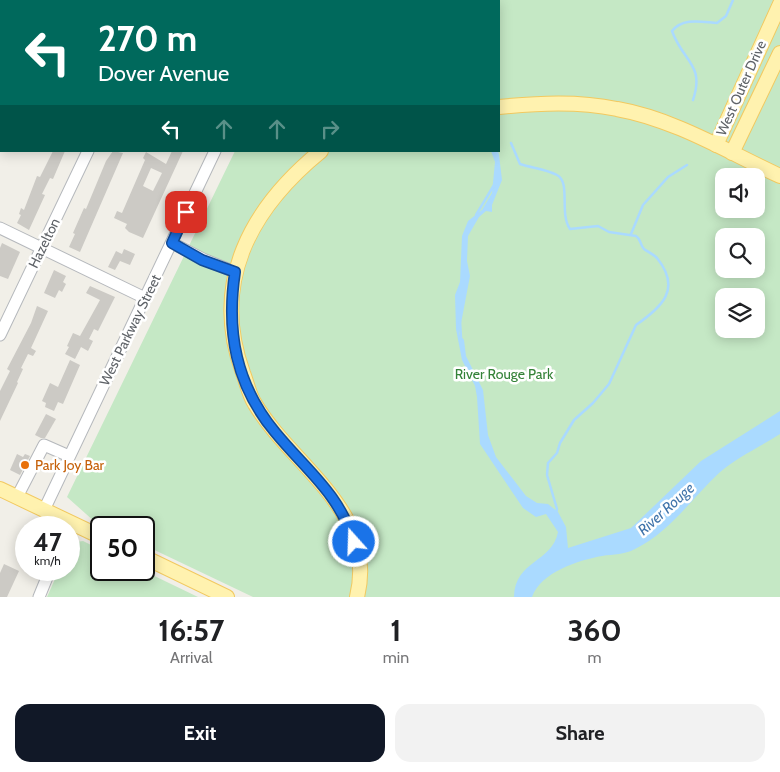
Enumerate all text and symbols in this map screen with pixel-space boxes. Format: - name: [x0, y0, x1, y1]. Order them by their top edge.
- text: 270 m: [98, 17, 197, 60]
- icon: left: [15, 20, 80, 85]
- street label: West Outer Drive: [712, 38, 770, 138]
- text: Dover Avenue: [98, 60, 229, 87]
- icon: left: [157, 115, 185, 143]
- icon: ahead: [210, 115, 238, 143]
- icon: ahead: [263, 115, 291, 143]
- icon: right: [316, 115, 344, 143]
- map controls: [715, 168, 765, 338]
- button: sound: [715, 168, 765, 218]
- pin: [165, 191, 207, 233]
- icon: arrive: [172, 198, 200, 226]
- street label: Hazelton: [24, 215, 64, 271]
- button: search: [715, 228, 765, 278]
- street label: West Parkway Street: [95, 271, 165, 389]
- button: layers: [715, 288, 765, 338]
- park label: River Rouge Park: [455, 365, 554, 383]
- place label: Park Joy Bar: [35, 456, 105, 474]
- marker: Park Joy Bar: [19, 459, 31, 471]
- water label: River Rouge: [634, 479, 698, 539]
- position arrow: [327, 515, 379, 567]
- speed limit sign: 50: [90, 516, 155, 581]
- text: 47: [33, 527, 62, 557]
- text: km/h: [34, 553, 61, 568]
- text: 16:57: [158, 612, 224, 649]
- text: 1: [390, 612, 401, 649]
- text: 360: [567, 612, 622, 649]
- text: Arrival: [170, 648, 213, 667]
- text: min: [383, 648, 409, 667]
- text: m: [588, 648, 602, 667]
- button: Exit: [15, 704, 385, 762]
- button: Share: [395, 704, 765, 762]

